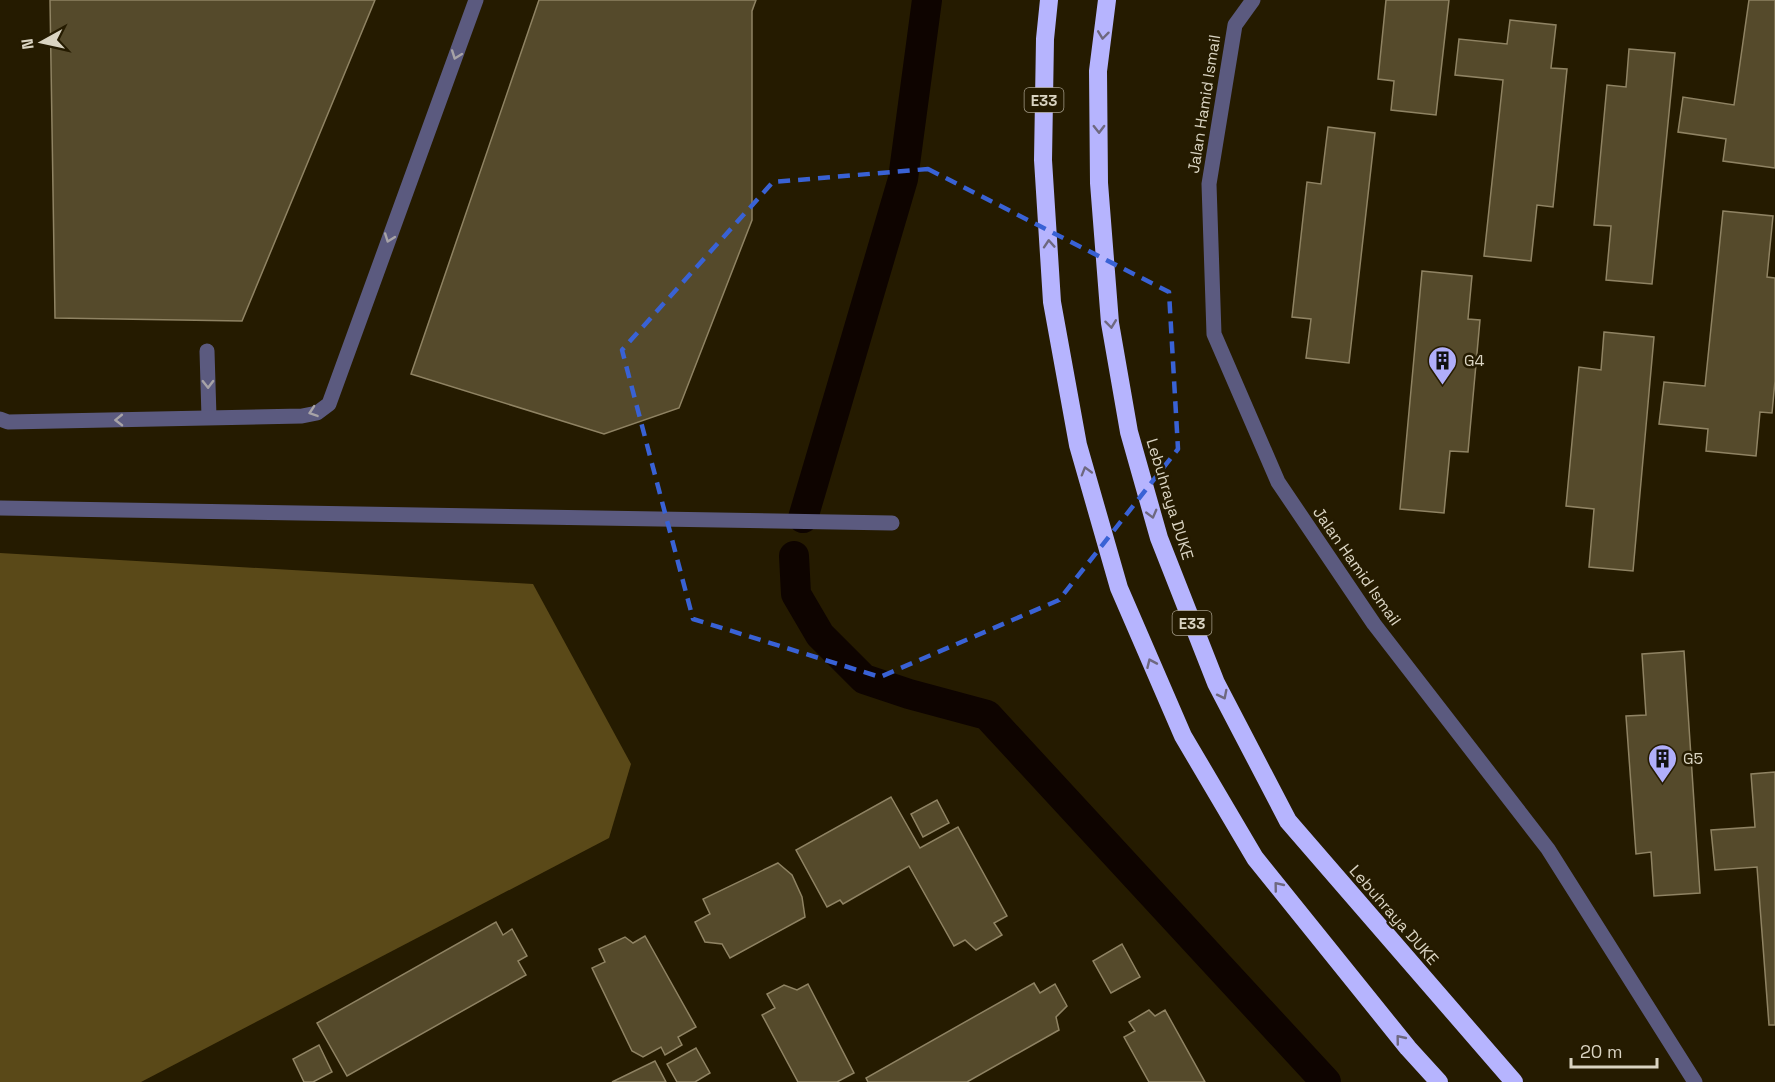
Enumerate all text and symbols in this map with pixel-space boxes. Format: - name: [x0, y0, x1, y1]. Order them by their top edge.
- north arrow: [12, 12, 72, 72]
- one-way arrow: [1097, 31, 1109, 40]
- street label: Jalan Hamid Ismail: [1183, 33, 1225, 175]
- text: N: [16, 37, 39, 51]
- one-way arrow: [450, 49, 463, 60]
- road number: E33: [1024, 88, 1064, 112]
- one-way arrow: [1093, 125, 1105, 134]
- one-way arrow: [384, 232, 397, 243]
- one-way arrow: [1042, 239, 1055, 248]
- one-way arrow: [1104, 319, 1117, 328]
- building icon: G4: [1427, 344, 1459, 386]
- place label: G4: [1464, 350, 1485, 371]
- one-way arrow: [202, 380, 215, 389]
- one-way arrow: [308, 405, 318, 417]
- one-way arrow: [114, 413, 123, 426]
- street label: Lebuhraya DUKE: [1142, 436, 1198, 562]
- one-way arrow: [1080, 467, 1093, 477]
- street label: Jalan Hamid Ismail: [1308, 503, 1406, 629]
- one-way arrow: [1145, 508, 1157, 519]
- road number: E33: [1172, 611, 1212, 635]
- one-way arrow: [1146, 658, 1158, 669]
- one-way arrow: [1216, 689, 1227, 700]
- building icon: G5: [1646, 742, 1678, 784]
- place label: G5: [1683, 748, 1703, 769]
- street label: Lebuhraya DUKE: [1345, 861, 1443, 969]
- one-way arrow: [1274, 882, 1285, 893]
- scale bar: [1571, 1031, 1656, 1069]
- one-way arrow: [1396, 1034, 1407, 1045]
- text: 20 m: [1580, 1040, 1623, 1063]

